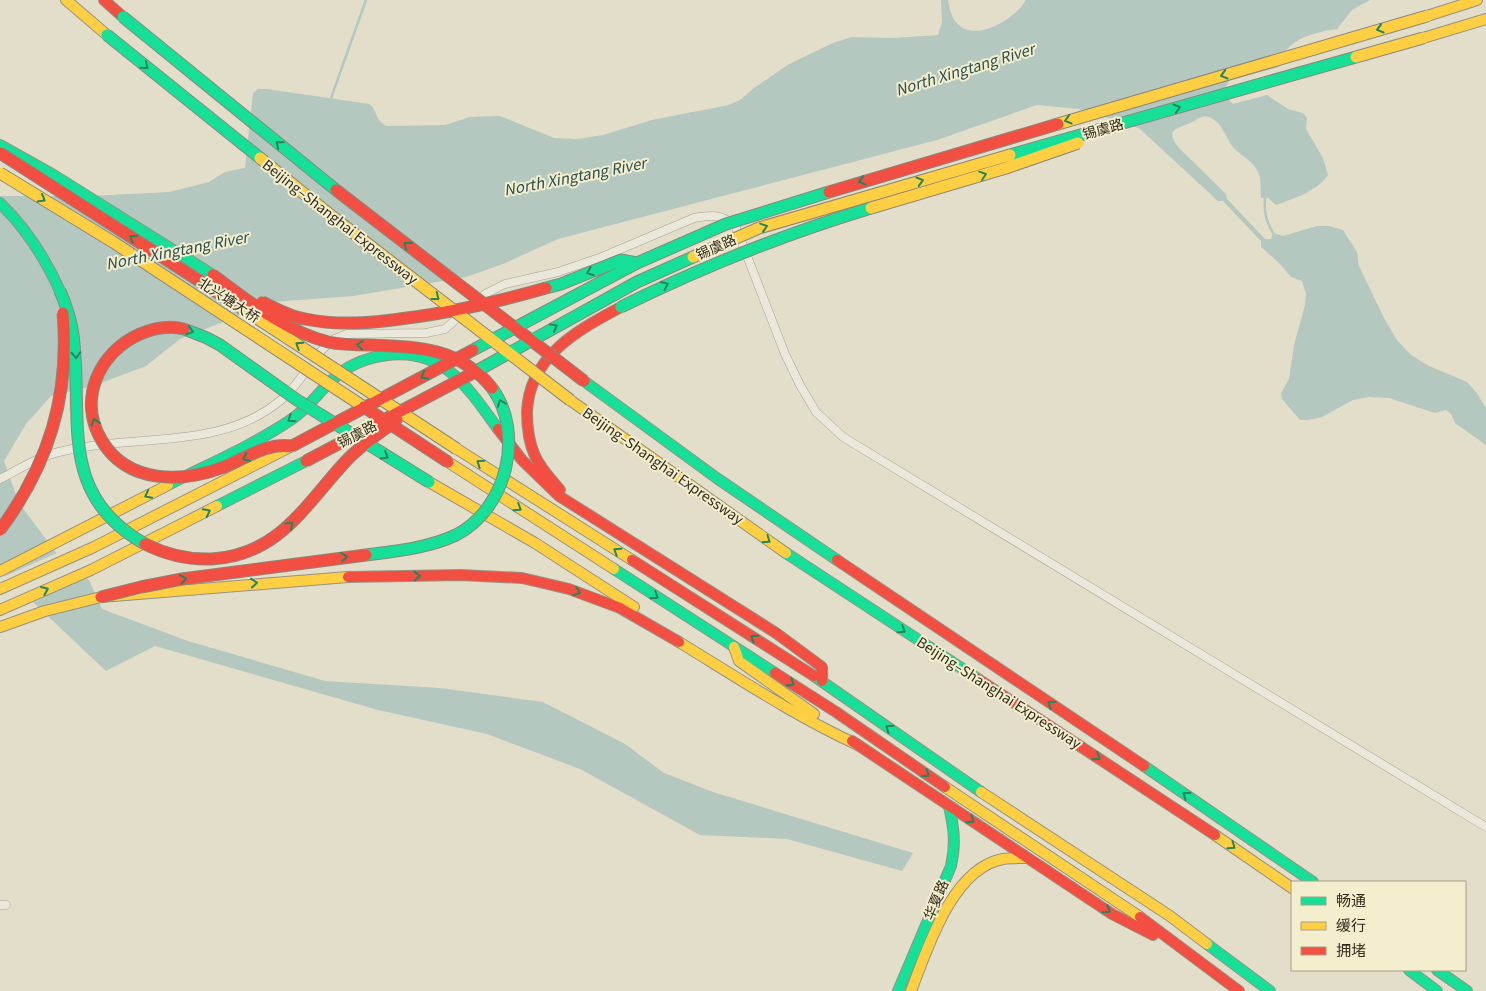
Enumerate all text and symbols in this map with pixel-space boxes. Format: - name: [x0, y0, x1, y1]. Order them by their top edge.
- one-way arrow: [1376, 24, 1384, 34]
- water label: North Xingtang River: [892, 37, 1039, 100]
- one-way arrow: [139, 60, 148, 68]
- one-way arrow: [1220, 69, 1228, 79]
- one-way arrow: [1172, 103, 1180, 113]
- street label: 锡虞路: [1080, 113, 1126, 143]
- one-way arrow: [1064, 115, 1072, 125]
- one-way arrow: [276, 140, 285, 149]
- water label: North Xingtang River: [502, 151, 650, 200]
- street label: Beijing–Shanghai Expressway: [259, 154, 423, 289]
- one-way arrow: [979, 171, 987, 181]
- one-way arrow: [858, 176, 866, 186]
- one-way arrow: [915, 176, 923, 186]
- one-way arrow: [36, 192, 45, 202]
- one-way arrow: [759, 223, 767, 233]
- water label: North Xingtang River: [104, 225, 252, 274]
- street label: 锡虞路: [692, 228, 739, 264]
- one-way arrow: [130, 234, 139, 244]
- one-way arrow: [404, 242, 413, 250]
- one-way arrow: [586, 266, 595, 276]
- street label: 北兴塘大桥: [195, 272, 264, 327]
- one-way arrow: [660, 281, 669, 292]
- one-way arrow: [430, 292, 439, 300]
- one-way arrow: [549, 324, 558, 334]
- one-way arrow: [185, 325, 193, 335]
- one-way arrow: [356, 340, 364, 351]
- one-way arrow: [295, 342, 304, 352]
- one-way arrow: [70, 351, 81, 359]
- one-way arrow: [420, 370, 429, 380]
- one-way arrow: [497, 399, 507, 408]
- street label: Beijing–Shanghai Expressway: [579, 402, 749, 529]
- one-way arrow: [287, 413, 297, 422]
- street label: 锡虞路: [333, 414, 380, 452]
- one-way arrow: [91, 419, 101, 427]
- one-way arrow: [379, 449, 388, 459]
- one-way arrow: [242, 451, 251, 462]
- one-way arrow: [476, 460, 485, 470]
- one-way arrow: [144, 489, 153, 499]
- one-way arrow: [513, 501, 522, 511]
- one-way arrow: [202, 508, 211, 518]
- one-way arrow: [284, 522, 293, 531]
- one-way arrow: [761, 534, 771, 543]
- one-way arrow: [613, 547, 622, 557]
- one-way arrow: [340, 552, 348, 563]
- one-way arrow: [413, 571, 421, 581]
- one-way arrow: [179, 575, 188, 585]
- one-way arrow: [251, 578, 259, 589]
- one-way arrow: [572, 585, 581, 596]
- one-way arrow: [40, 586, 49, 597]
- one-way arrow: [649, 589, 658, 599]
- one-way arrow: [897, 623, 906, 633]
- street label: Beijing–Shanghai Expressway: [913, 631, 1086, 753]
- one-way arrow: [751, 635, 760, 644]
- one-way arrow: [786, 677, 795, 687]
- one-way arrow: [1048, 701, 1057, 710]
- one-way arrow: [885, 725, 895, 734]
- one-way arrow: [1091, 751, 1100, 760]
- one-way arrow: [920, 768, 930, 777]
- one-way arrow: [1182, 792, 1192, 801]
- one-way arrow: [966, 814, 975, 824]
- one-way arrow: [1227, 840, 1236, 849]
- street label: 华夏路: [918, 876, 952, 923]
- legend: [1291, 881, 1466, 971]
- text: 畅通: [1336, 889, 1366, 910]
- one-way arrow: [1101, 904, 1110, 914]
- text: 缓行: [1336, 914, 1366, 935]
- text: 拥堵: [1336, 939, 1366, 960]

